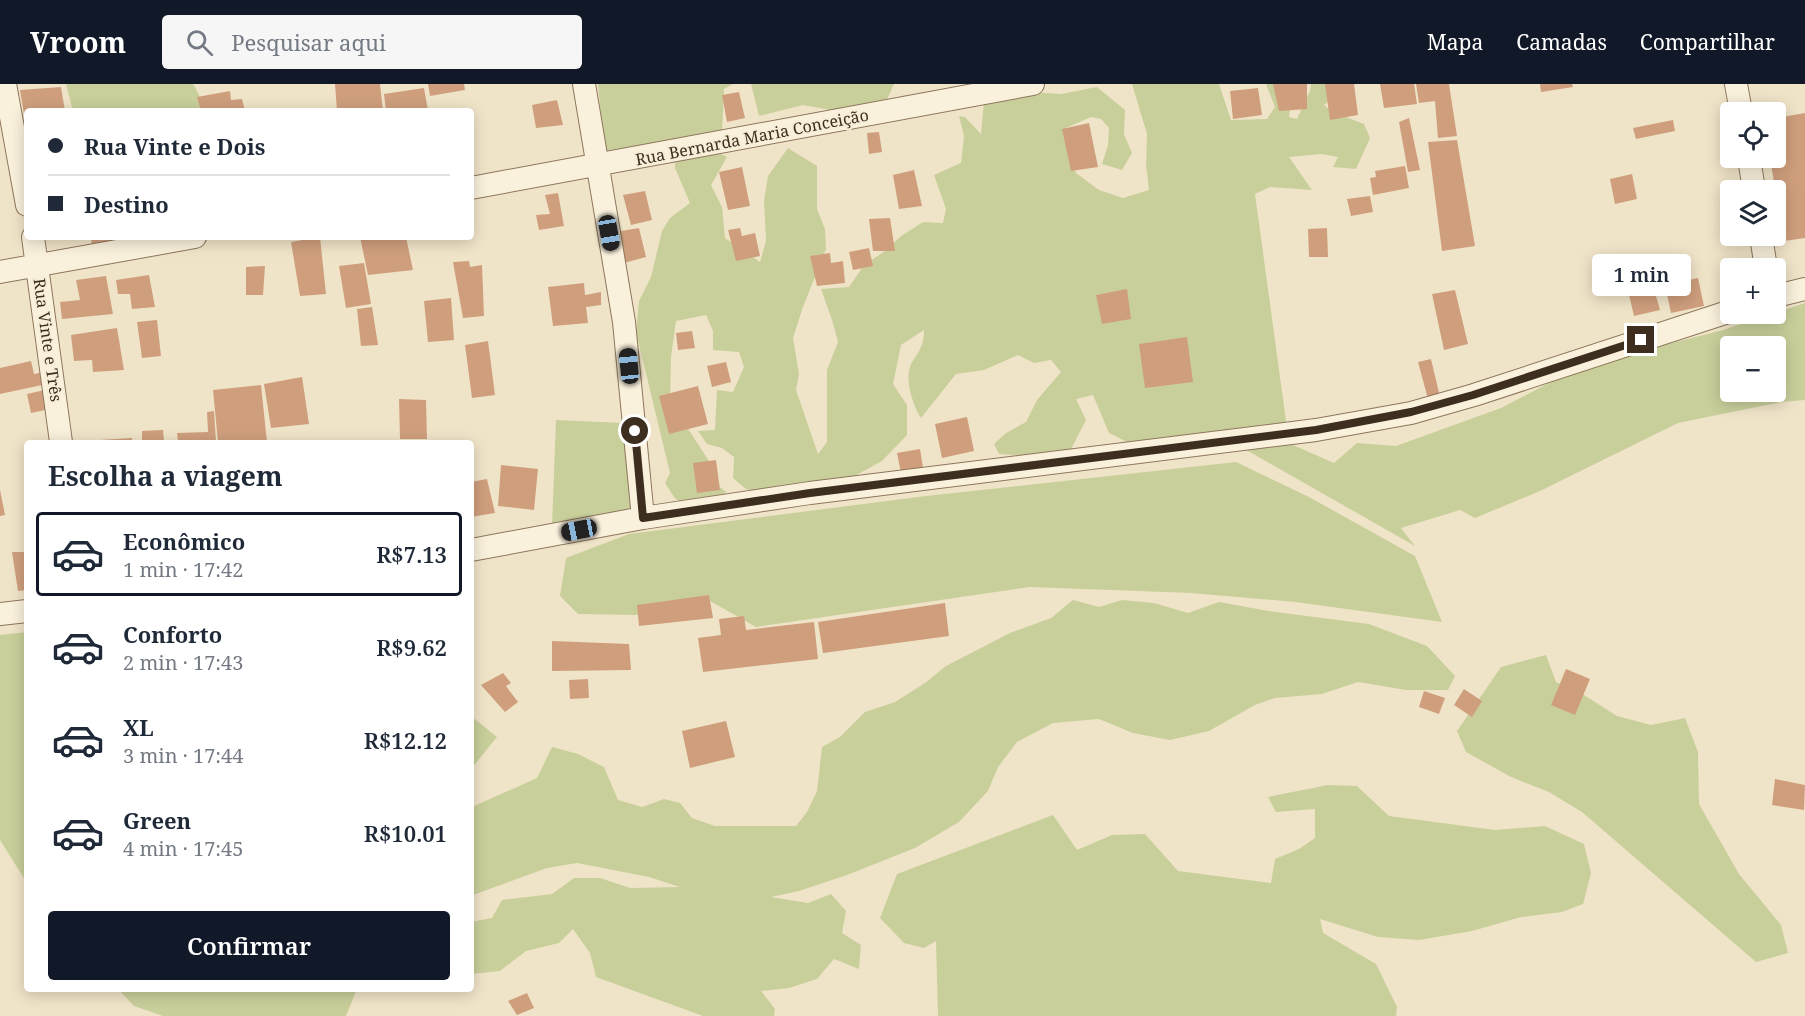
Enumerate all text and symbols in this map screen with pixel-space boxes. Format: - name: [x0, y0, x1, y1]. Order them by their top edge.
- search box: [162, 15, 582, 69]
- text: Vroom: [30, 23, 126, 61]
- icon: search: [183, 26, 216, 59]
- text: Pesquisar aqui: [231, 27, 386, 57]
- text: Mapa: [1427, 28, 1483, 56]
- text: Camadas: [1516, 28, 1607, 56]
- text: Compartilhar: [1640, 28, 1775, 56]
- map controls: [1720, 102, 1786, 402]
- button: locate: [1720, 102, 1786, 168]
- street label: Rua Bernarda Maria Conceição: [634, 104, 870, 170]
- text: Rua Vinte e Dois: [84, 131, 265, 161]
- button: layers: [1720, 180, 1786, 246]
- text: Destino: [84, 189, 169, 219]
- car: [597, 214, 621, 252]
- callout: 1 min: [1592, 253, 1690, 295]
- button: +: [1720, 258, 1786, 324]
- text: 1 min: [1614, 261, 1669, 288]
- street label: Rua Vinte e Três: [28, 277, 68, 403]
- route end: [1627, 326, 1654, 353]
- button: −: [1720, 336, 1786, 402]
- car: [618, 347, 640, 385]
- route start: [621, 417, 648, 444]
- text: Escolha a viagem: [48, 457, 283, 494]
- car: [560, 518, 598, 542]
- text: Econômico: [123, 526, 245, 556]
- icon: car: [51, 527, 105, 581]
- text: R$7.13: [376, 539, 447, 569]
- text: 1 min · 17:42: [123, 556, 243, 583]
- text: Conforto: [123, 619, 222, 649]
- icon: car: [51, 620, 105, 674]
- text: R$9.62: [376, 632, 447, 662]
- text: 2 min · 17:43: [123, 649, 243, 676]
- text: XL: [123, 712, 154, 742]
- icon: car: [51, 713, 105, 767]
- text: R$12.12: [364, 725, 447, 755]
- text: 3 min · 17:44: [123, 742, 243, 769]
- text: Green: [123, 805, 191, 835]
- icon: car: [51, 806, 105, 860]
- text: R$10.01: [364, 818, 447, 848]
- text: 4 min · 17:45: [123, 835, 243, 862]
- button: Confirmar: [48, 911, 450, 980]

